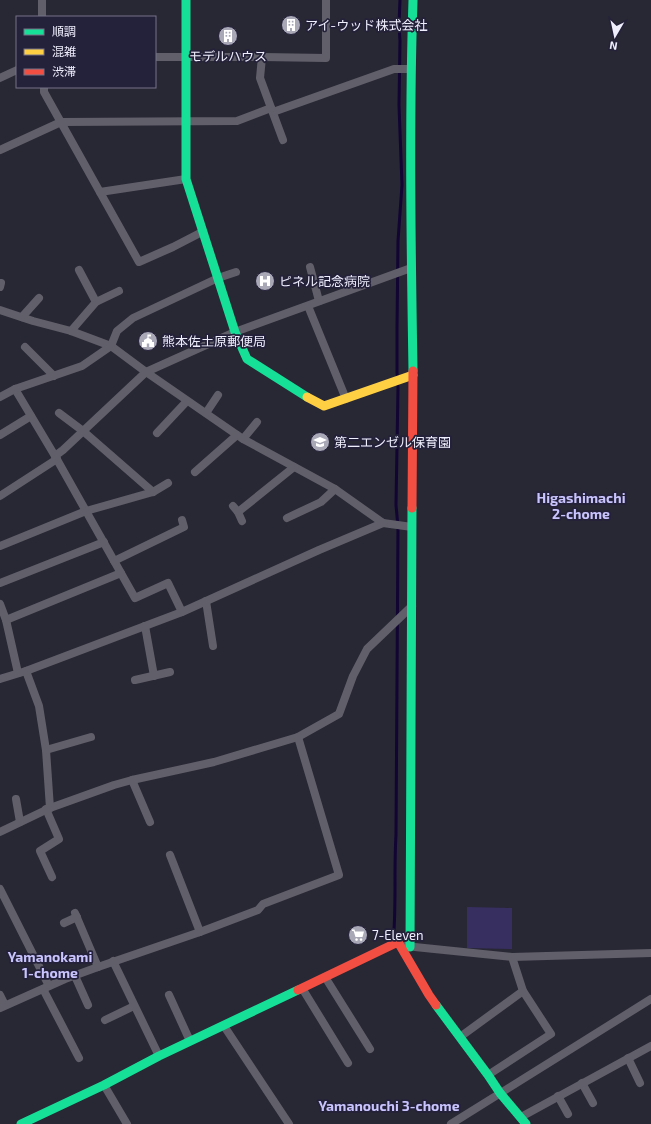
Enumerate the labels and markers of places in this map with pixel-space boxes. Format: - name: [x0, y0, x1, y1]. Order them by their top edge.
- building icon: アイ-ウッド株式会社: [280, 14, 302, 36]
- place label: アイ-ウッド株式会社: [305, 17, 427, 33]
- building icon: モデルハウス: [217, 25, 239, 47]
- place label: モデルハウス: [189, 48, 267, 64]
- hospital icon: ピネル記念病院: [254, 270, 276, 292]
- place label: ピネル記念病院: [279, 273, 370, 289]
- public building icon: 熊本佐土原郵便局: [137, 330, 159, 352]
- place label: 熊本佐土原郵便局: [162, 333, 266, 349]
- school or university icon: 第二エンゼル保育園: [309, 431, 331, 453]
- place label: 第二エンゼル保育園: [334, 434, 451, 450]
- supermarket icon: 7-Eleven: [347, 924, 369, 946]
- place label: 7-Eleven: [372, 927, 424, 943]

